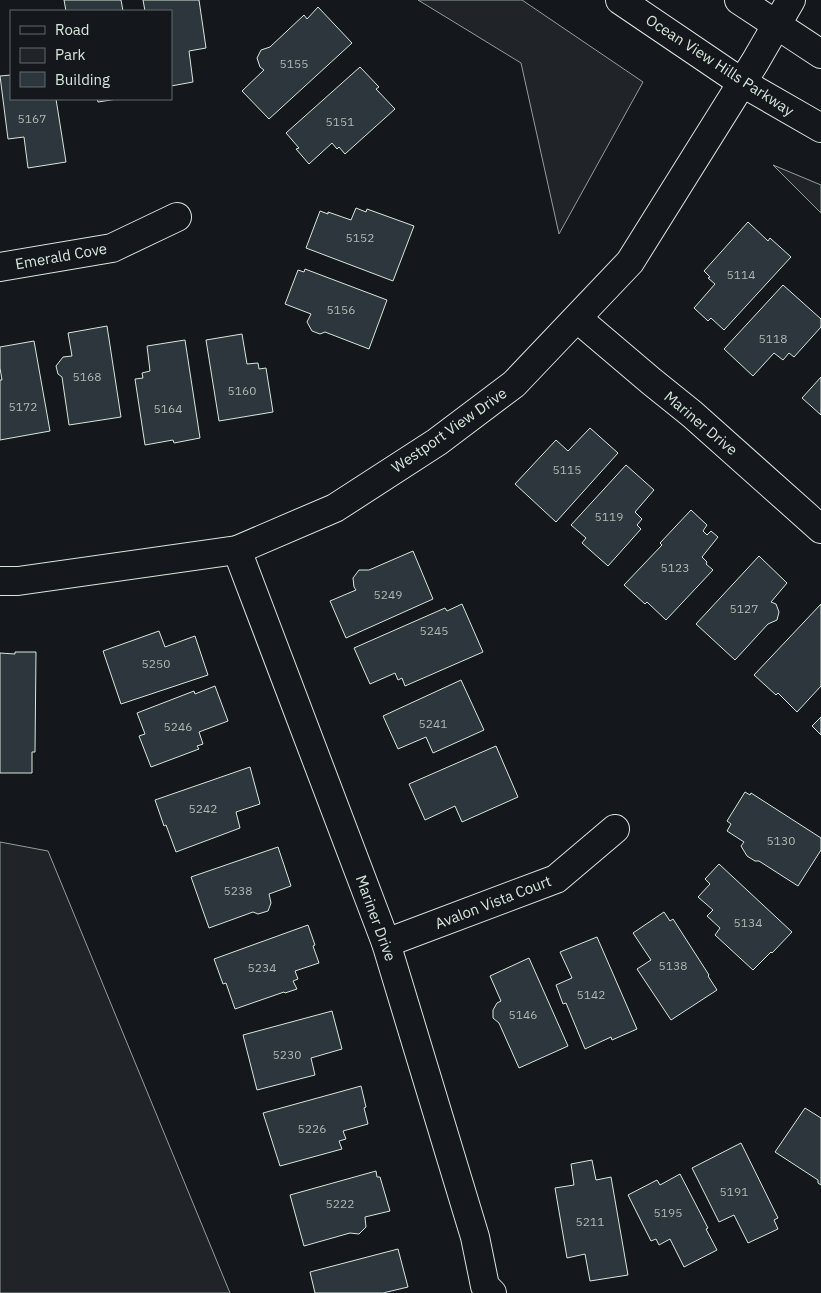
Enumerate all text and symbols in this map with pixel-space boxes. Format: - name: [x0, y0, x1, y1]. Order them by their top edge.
- legend: [10, 10, 172, 100]
- street label: Ocean View Hills Parkway: [642, 10, 798, 120]
- text: Road: [55, 20, 90, 39]
- text: Park: [55, 45, 85, 64]
- house number: 5155: [280, 56, 308, 71]
- text: Building: [55, 70, 110, 89]
- house number: 5167: [18, 111, 46, 126]
- house number: 5151: [326, 114, 354, 129]
- house number: 5152: [346, 230, 374, 245]
- street label: Emerald Cove: [14, 239, 108, 273]
- house number: 5114: [727, 267, 755, 282]
- house number: 5156: [327, 302, 355, 317]
- house number: 5118: [759, 331, 787, 346]
- house number: 5168: [73, 369, 101, 384]
- house number: 5160: [228, 383, 256, 398]
- street label: Westport View Drive: [388, 383, 510, 477]
- street label: Mariner Drive: [660, 387, 742, 459]
- house number: 5172: [9, 399, 37, 414]
- house number: 5164: [154, 401, 182, 416]
- house number: 5115: [553, 462, 581, 477]
- house number: 5119: [595, 509, 623, 524]
- house number: 5123: [661, 560, 689, 575]
- house number: 5249: [374, 587, 402, 602]
- house number: 5127: [730, 601, 758, 616]
- house number: 5245: [420, 623, 448, 638]
- house number: 5250: [142, 656, 170, 671]
- house number: 5241: [419, 716, 447, 731]
- house number: 5246: [164, 719, 192, 734]
- house number: 5242: [189, 801, 217, 816]
- house number: 5130: [767, 833, 795, 848]
- street label: Avalon Vista Court: [432, 871, 554, 933]
- street label: Mariner Drive: [352, 872, 400, 964]
- house number: 5238: [224, 883, 252, 898]
- house number: 5134: [734, 915, 762, 930]
- house number: 5138: [659, 958, 687, 973]
- house number: 5234: [248, 960, 276, 975]
- house number: 5142: [577, 987, 605, 1002]
- house number: 5146: [509, 1007, 537, 1022]
- house number: 5230: [273, 1047, 301, 1062]
- house number: 5226: [298, 1121, 326, 1136]
- house number: 5191: [720, 1184, 748, 1199]
- house number: 5222: [326, 1196, 354, 1211]
- house number: 5195: [654, 1205, 682, 1220]
- house number: 5211: [576, 1214, 604, 1229]

